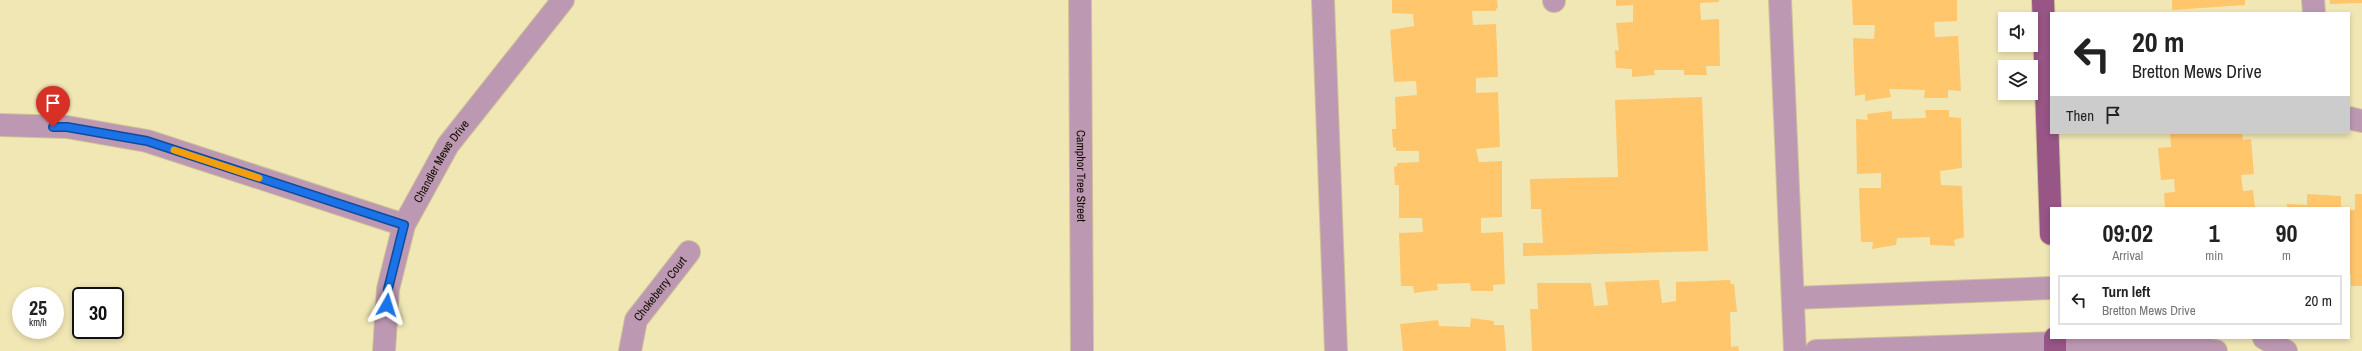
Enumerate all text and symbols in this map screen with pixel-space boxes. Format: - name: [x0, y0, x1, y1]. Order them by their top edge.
- map controls: [1998, 12, 2038, 100]
- button: sound: [1998, 12, 2038, 52]
- text: 20 m: [2132, 23, 2184, 61]
- icon: left: [2066, 28, 2118, 80]
- text: Bretton Mews Drive: [2132, 59, 2262, 84]
- button: layers: [1998, 60, 2038, 100]
- pin: [36, 86, 70, 127]
- icon: arrive: [42, 92, 64, 114]
- icon: arrive: [2102, 104, 2124, 126]
- text: Then: [2066, 105, 2094, 126]
- street label: Chandler Mews Drive: [410, 117, 473, 206]
- street label: Camphor Tree Street: [1073, 130, 1089, 222]
- text: 09:02: [2103, 217, 2153, 249]
- text: 1: [2209, 217, 2220, 249]
- text: 90: [2276, 217, 2298, 249]
- text: Arrival: [2112, 247, 2143, 264]
- text: min: [2205, 247, 2223, 264]
- text: m: [2282, 247, 2291, 264]
- street label: Chokeberry Court: [630, 253, 691, 325]
- text: Turn left: [2102, 281, 2150, 302]
- position arrow: [366, 284, 408, 326]
- speed limit sign: 30: [72, 287, 124, 339]
- icon: left: [2068, 289, 2090, 311]
- text: 20 m: [2305, 290, 2332, 311]
- text: 25: [29, 294, 47, 321]
- text: Bretton Mews Drive: [2102, 302, 2196, 319]
- text: km/h: [29, 316, 47, 329]

